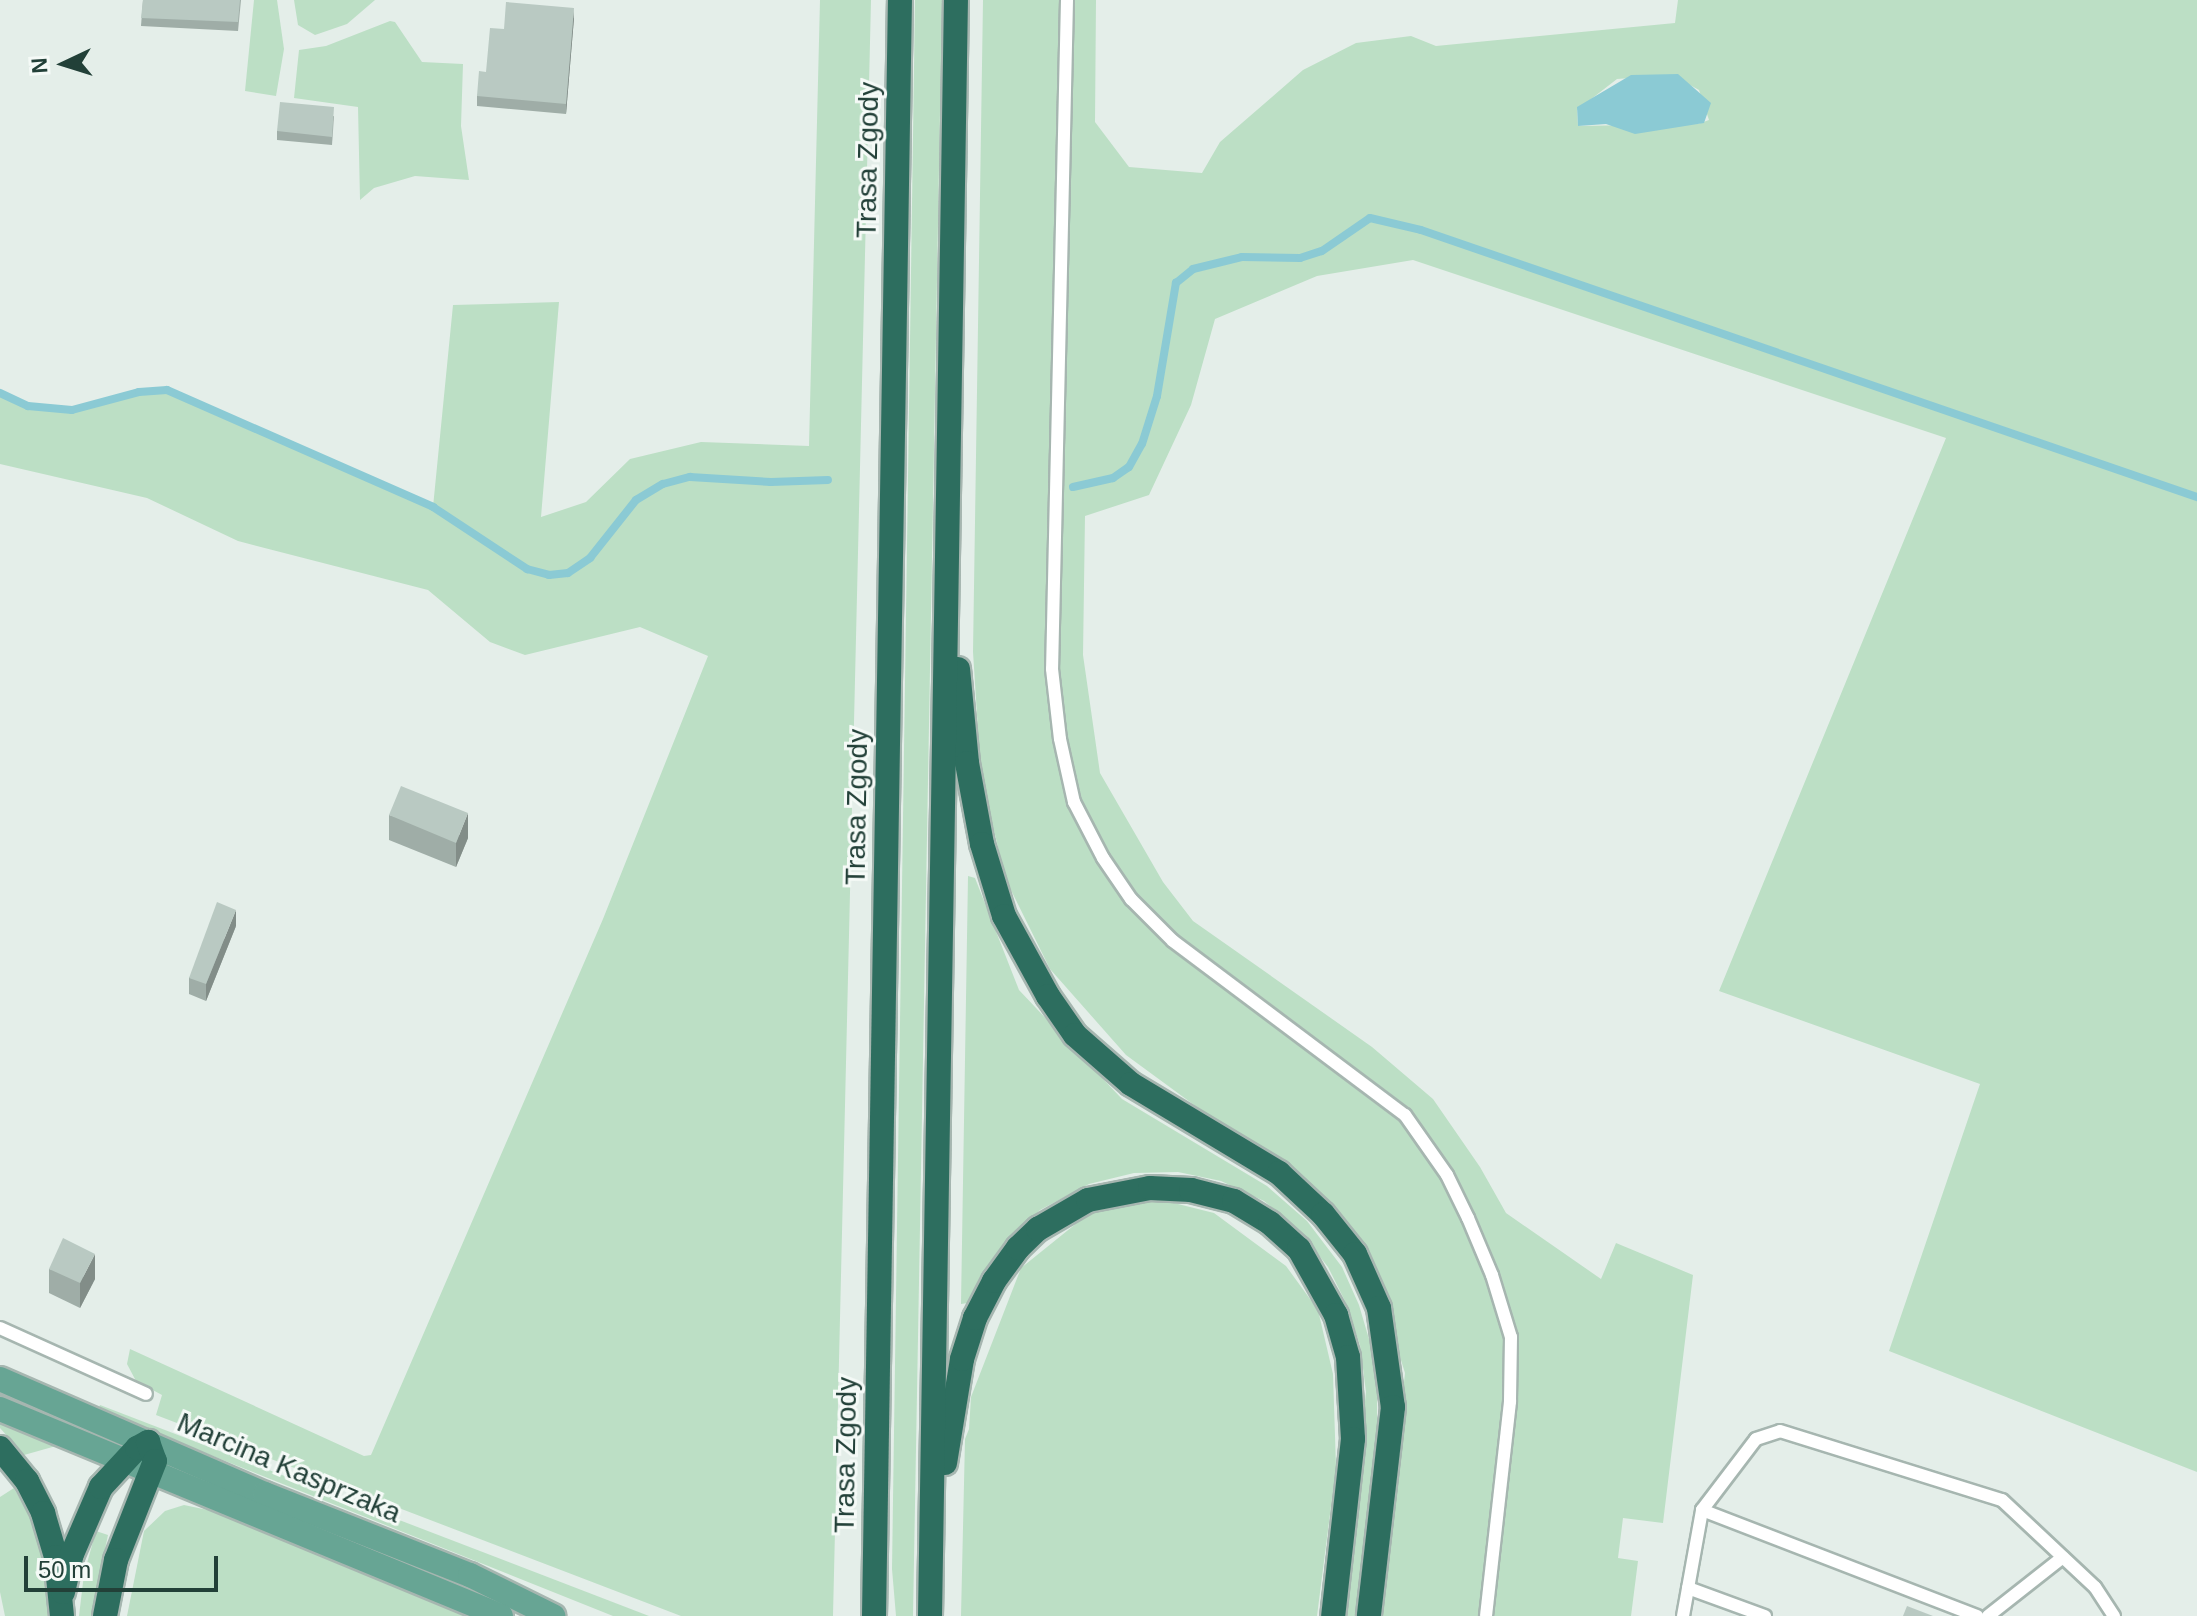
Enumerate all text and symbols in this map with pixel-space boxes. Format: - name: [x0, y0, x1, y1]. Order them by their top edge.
- north arrow: [24, 24, 104, 104]
- text: N: [27, 57, 53, 75]
- street label: Trasa Zgody: [850, 82, 886, 238]
- street label: Trasa Zgody: [839, 729, 875, 885]
- street label: Trasa Zgody: [828, 1377, 864, 1533]
- street label: Marcina Kasprzaka: [172, 1406, 406, 1530]
- scale bar: [28, 1540, 222, 1590]
- text: 50 m: [38, 1556, 91, 1583]

